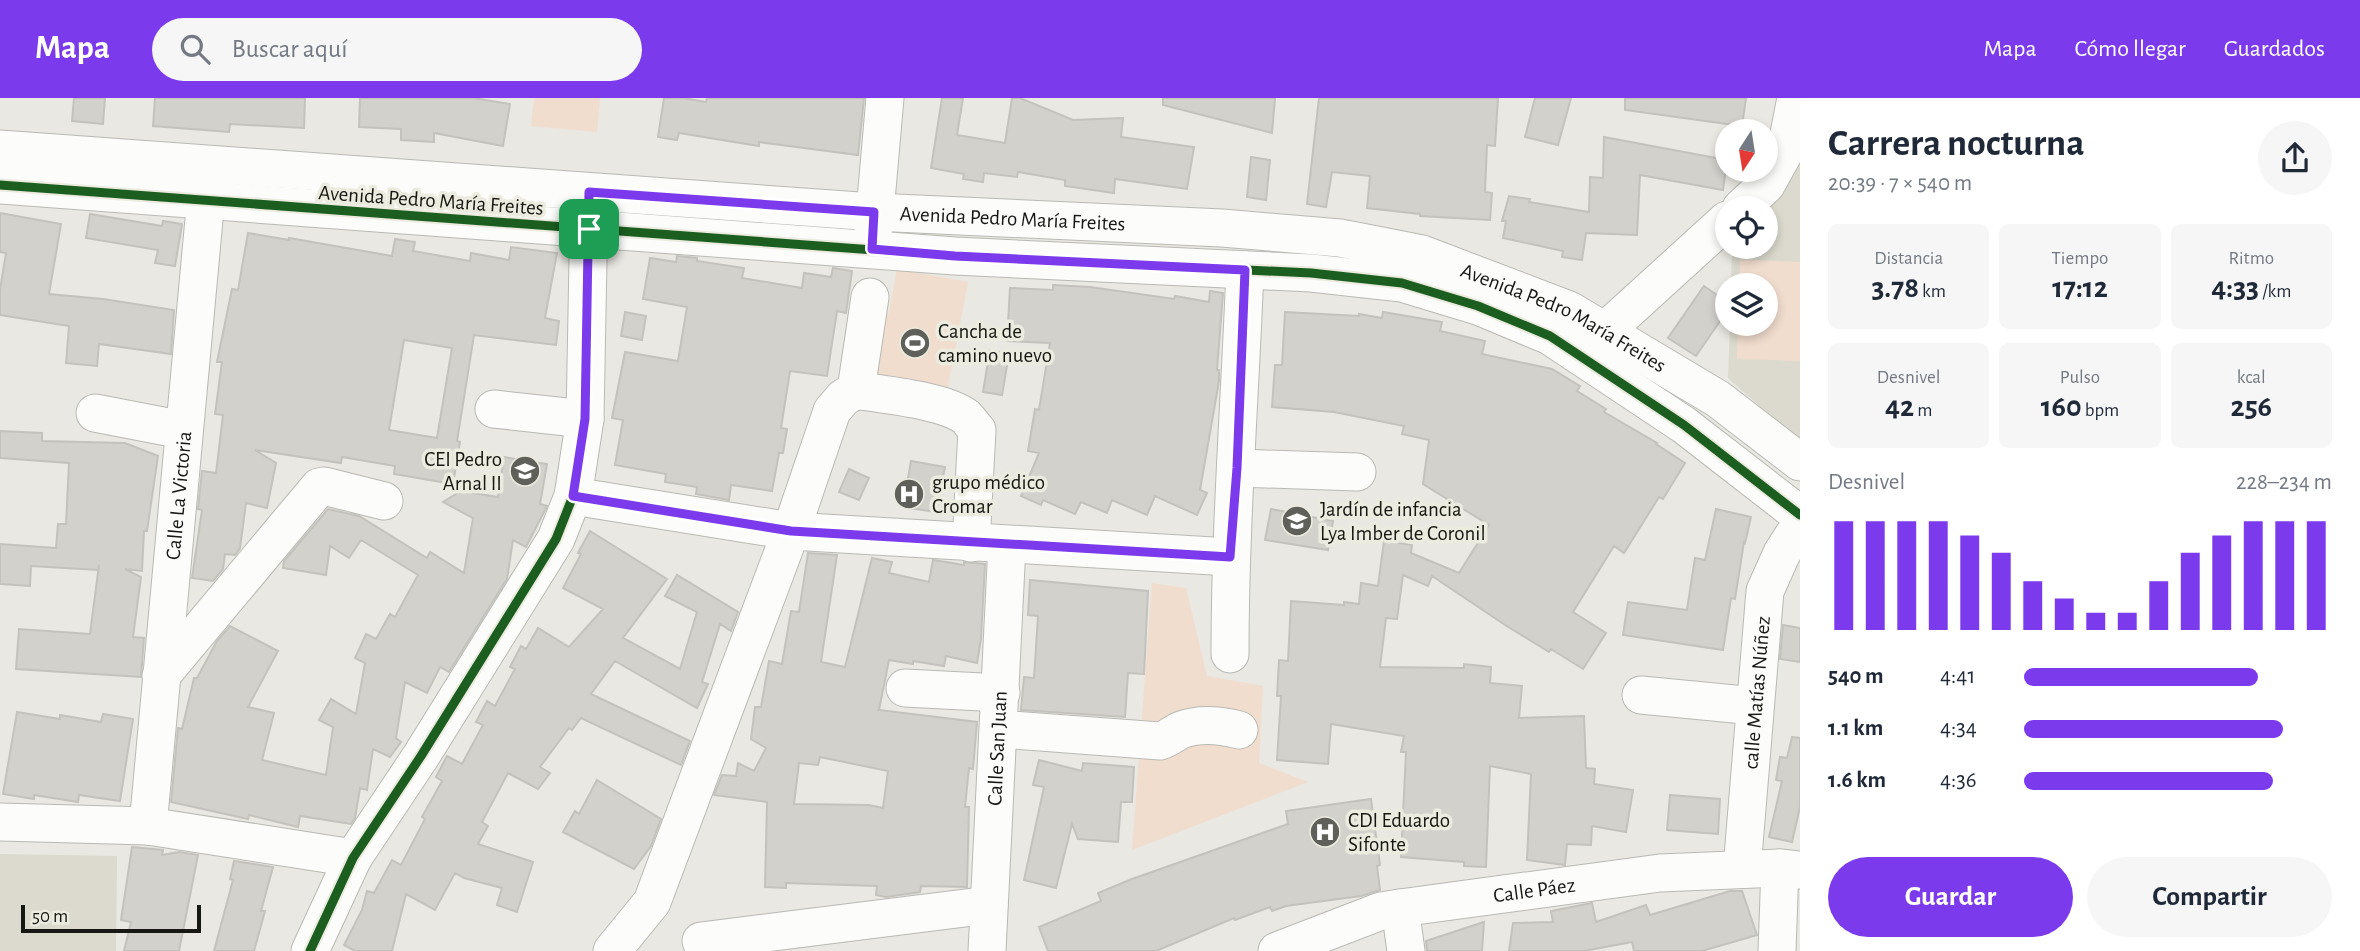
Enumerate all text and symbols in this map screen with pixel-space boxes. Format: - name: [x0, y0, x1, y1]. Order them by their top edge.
- search box: [152, 18, 642, 81]
- icon: search: [176, 30, 214, 68]
- text: Mapa: [35, 32, 110, 65]
- text: Buscar aquí: [232, 36, 348, 62]
- text: Mapa: [1983, 37, 2037, 61]
- text: Cómo llegar: [2075, 37, 2186, 61]
- text: Guardados: [2224, 37, 2325, 61]
- north arrow: [1715, 119, 1778, 182]
- map controls: [1715, 119, 1778, 336]
- button: share: [2258, 121, 2332, 195]
- text: Carrera nocturna: [1828, 125, 2085, 163]
- text: 20:39 · 7 × 540 m: [1828, 172, 1972, 195]
- street label: Avenida Pedro María Freites: [318, 182, 544, 219]
- button: locate: [1715, 196, 1778, 259]
- pin: [559, 199, 619, 259]
- street label: Avenida Pedro María Freites: [899, 203, 1126, 235]
- icon: arrive: [570, 210, 608, 248]
- text: Distancia: [1874, 249, 1943, 268]
- text: Tiempo: [2052, 249, 2108, 268]
- text: Ritmo: [2228, 249, 2274, 268]
- street label: Avenida Pedro María Freites: [1458, 260, 1669, 376]
- button: layers: [1715, 273, 1778, 336]
- text: 3.78: [1871, 273, 1919, 303]
- text: 17:12: [2052, 273, 2108, 303]
- text: 4:33: [2211, 273, 2259, 303]
- text: km: [1919, 282, 1946, 301]
- text: /km: [2259, 282, 2291, 301]
- place label: Cancha de camino nuevo: [938, 321, 1052, 366]
- sports icon: Cancha de camino nuevo: [898, 326, 932, 360]
- text: Desnivel: [1877, 368, 1941, 387]
- text: Pulso: [2060, 368, 2100, 387]
- text: kcal: [2237, 368, 2266, 387]
- text: 42: [1885, 392, 1914, 422]
- text: 160: [2041, 392, 2082, 422]
- text: 256: [2231, 392, 2272, 422]
- text: m: [1914, 401, 1932, 420]
- text: bpm: [2082, 401, 2119, 420]
- street label: Calle La Victoria: [163, 430, 195, 561]
- place label: CEI Pedro Arnal II: [424, 449, 502, 494]
- school or university icon: CEI Pedro Arnal II: [508, 454, 542, 488]
- text: Desnivel: [1828, 471, 1905, 494]
- text: 228–234 m: [2236, 471, 2332, 494]
- place label: grupo médico Cromar: [932, 472, 1045, 517]
- hospital icon: grupo médico Cromar: [892, 477, 926, 511]
- place label: Jardín de infancia Lya Imber de Coronil: [1320, 499, 1486, 544]
- school or university icon: Jardín de infancia Lya Imber de Coronil: [1280, 504, 1314, 538]
- street label: calle Matías Núñez: [1740, 615, 1774, 770]
- text: 540 m: [1828, 665, 1884, 688]
- text: 4:41: [1940, 665, 1975, 688]
- street label: Calle San Juan: [984, 690, 1011, 806]
- text: 1.1 km: [1828, 717, 1883, 740]
- text: 4:34: [1940, 717, 1977, 740]
- text: 1.6 km: [1828, 769, 1886, 792]
- text: 4:36: [1940, 769, 1977, 792]
- place label: CDI Eduardo Sifonte: [1348, 810, 1450, 855]
- hospital icon: CDI Eduardo Sifonte: [1308, 815, 1342, 849]
- button: Guardar: [1828, 857, 2073, 937]
- button: Compartir: [2087, 857, 2332, 937]
- street label: Calle Páez: [1492, 875, 1577, 906]
- scale bar: [21, 902, 201, 934]
- text: 50 m: [32, 907, 68, 926]

